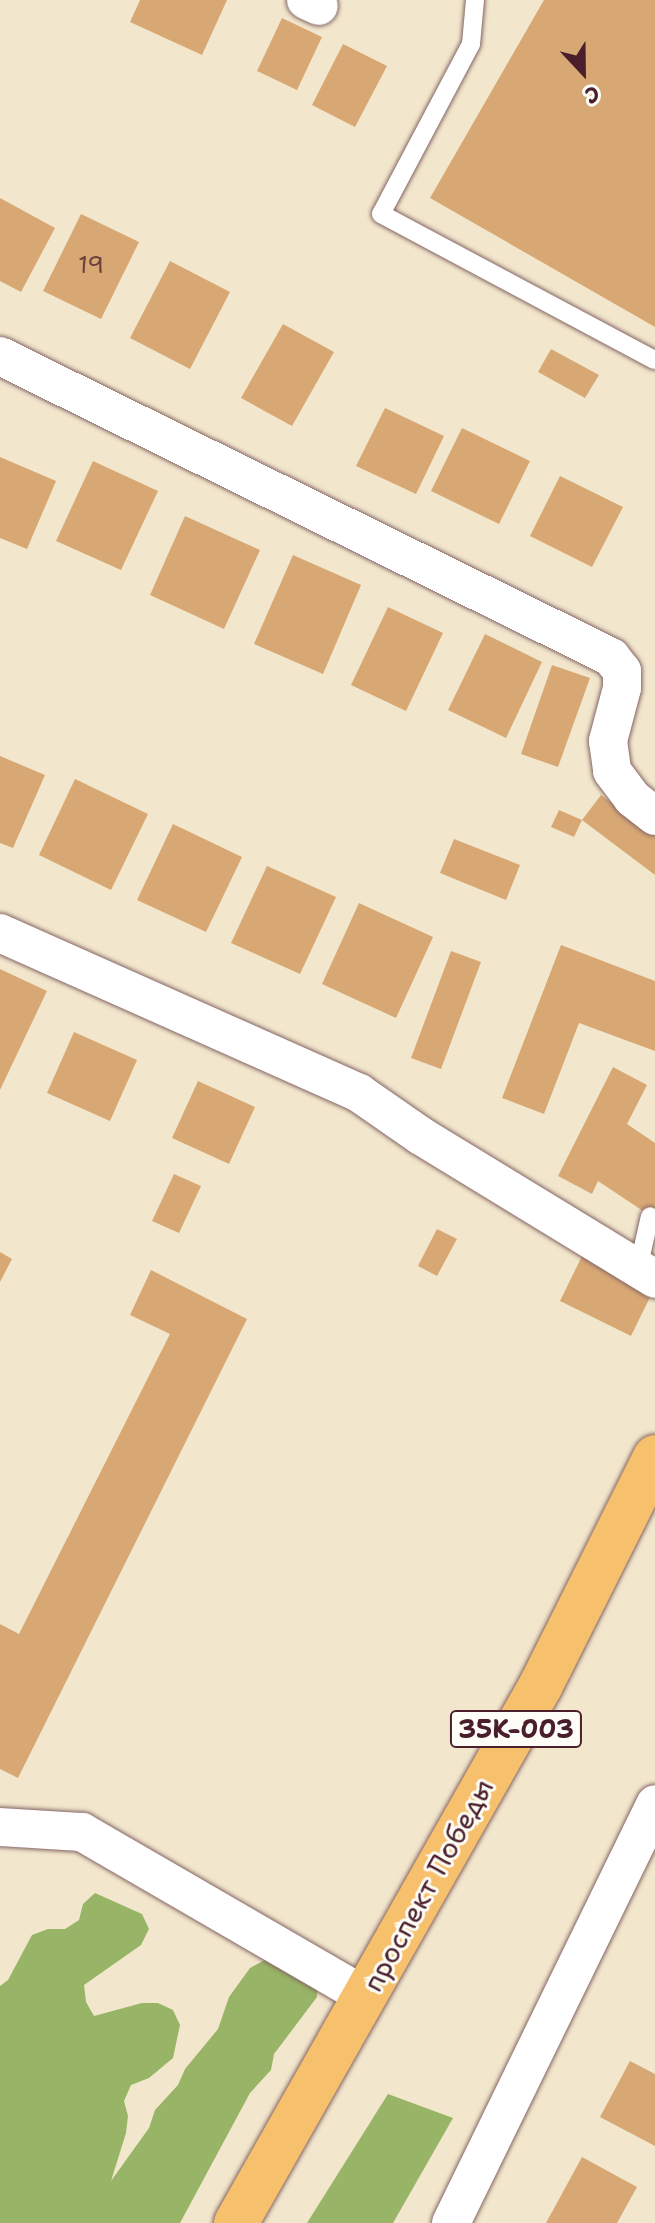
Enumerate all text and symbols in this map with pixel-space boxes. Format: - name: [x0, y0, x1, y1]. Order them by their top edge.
- north arrow: [543, 32, 623, 112]
- text: С: [580, 79, 604, 111]
- house number: 19: [78, 252, 104, 280]
- road number: 35К-003: [448, 1707, 584, 1751]
- street label: проспект Победы: [356, 1773, 500, 1997]

